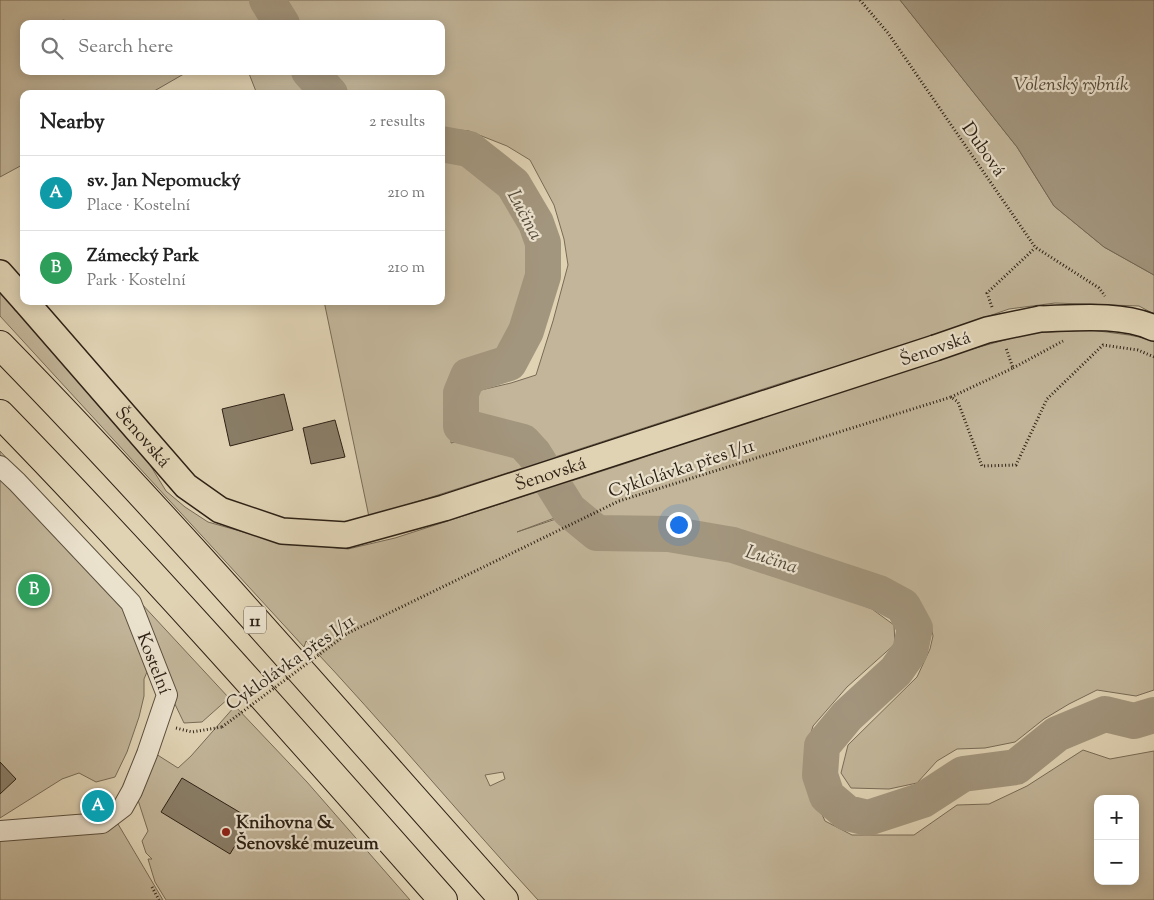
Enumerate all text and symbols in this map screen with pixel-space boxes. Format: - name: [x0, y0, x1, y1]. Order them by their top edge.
- search box: [20, 20, 445, 75]
- icon: search: [38, 34, 66, 62]
- text: Search here: [78, 34, 173, 61]
- water label: Volenský rybník: [1013, 72, 1129, 99]
- text: Nearby: [40, 108, 105, 138]
- text: 2 results: [369, 111, 425, 134]
- street label: Dubová: [954, 118, 1011, 183]
- text: sv. Jan Nepomucký: [87, 168, 241, 195]
- text: A: [50, 182, 63, 205]
- text: 210 m: [387, 182, 425, 205]
- water label: Lučina: [499, 185, 548, 245]
- text: Place · Kostelní: [87, 195, 190, 218]
- text: Zámecký Park: [87, 243, 199, 270]
- text: B: [51, 257, 61, 280]
- text: 210 m: [387, 257, 425, 280]
- text: Park · Kostelní: [87, 270, 186, 293]
- street label: Šenovská: [897, 326, 975, 374]
- street label: Šenovská: [108, 402, 176, 474]
- street label: Cyklolávka přes I/11: [605, 434, 758, 506]
- street label: Šenovská: [512, 451, 590, 499]
- your location: [666, 512, 692, 538]
- water label: Lučina: [742, 539, 801, 582]
- pin: B: [18, 571, 50, 609]
- road number: 11: [244, 606, 266, 634]
- street label: Cyklolávka přes I/11: [221, 609, 361, 718]
- street label: Kostelní: [129, 629, 176, 698]
- pin: A: [82, 787, 114, 825]
- map controls: [1094, 795, 1139, 885]
- button: +: [1094, 795, 1139, 840]
- place label: Knihovna & Šenovské muzeum: [236, 811, 379, 858]
- marker: Knihovna & Šenovské muzeum: [220, 826, 232, 838]
- button: −: [1094, 840, 1139, 885]

